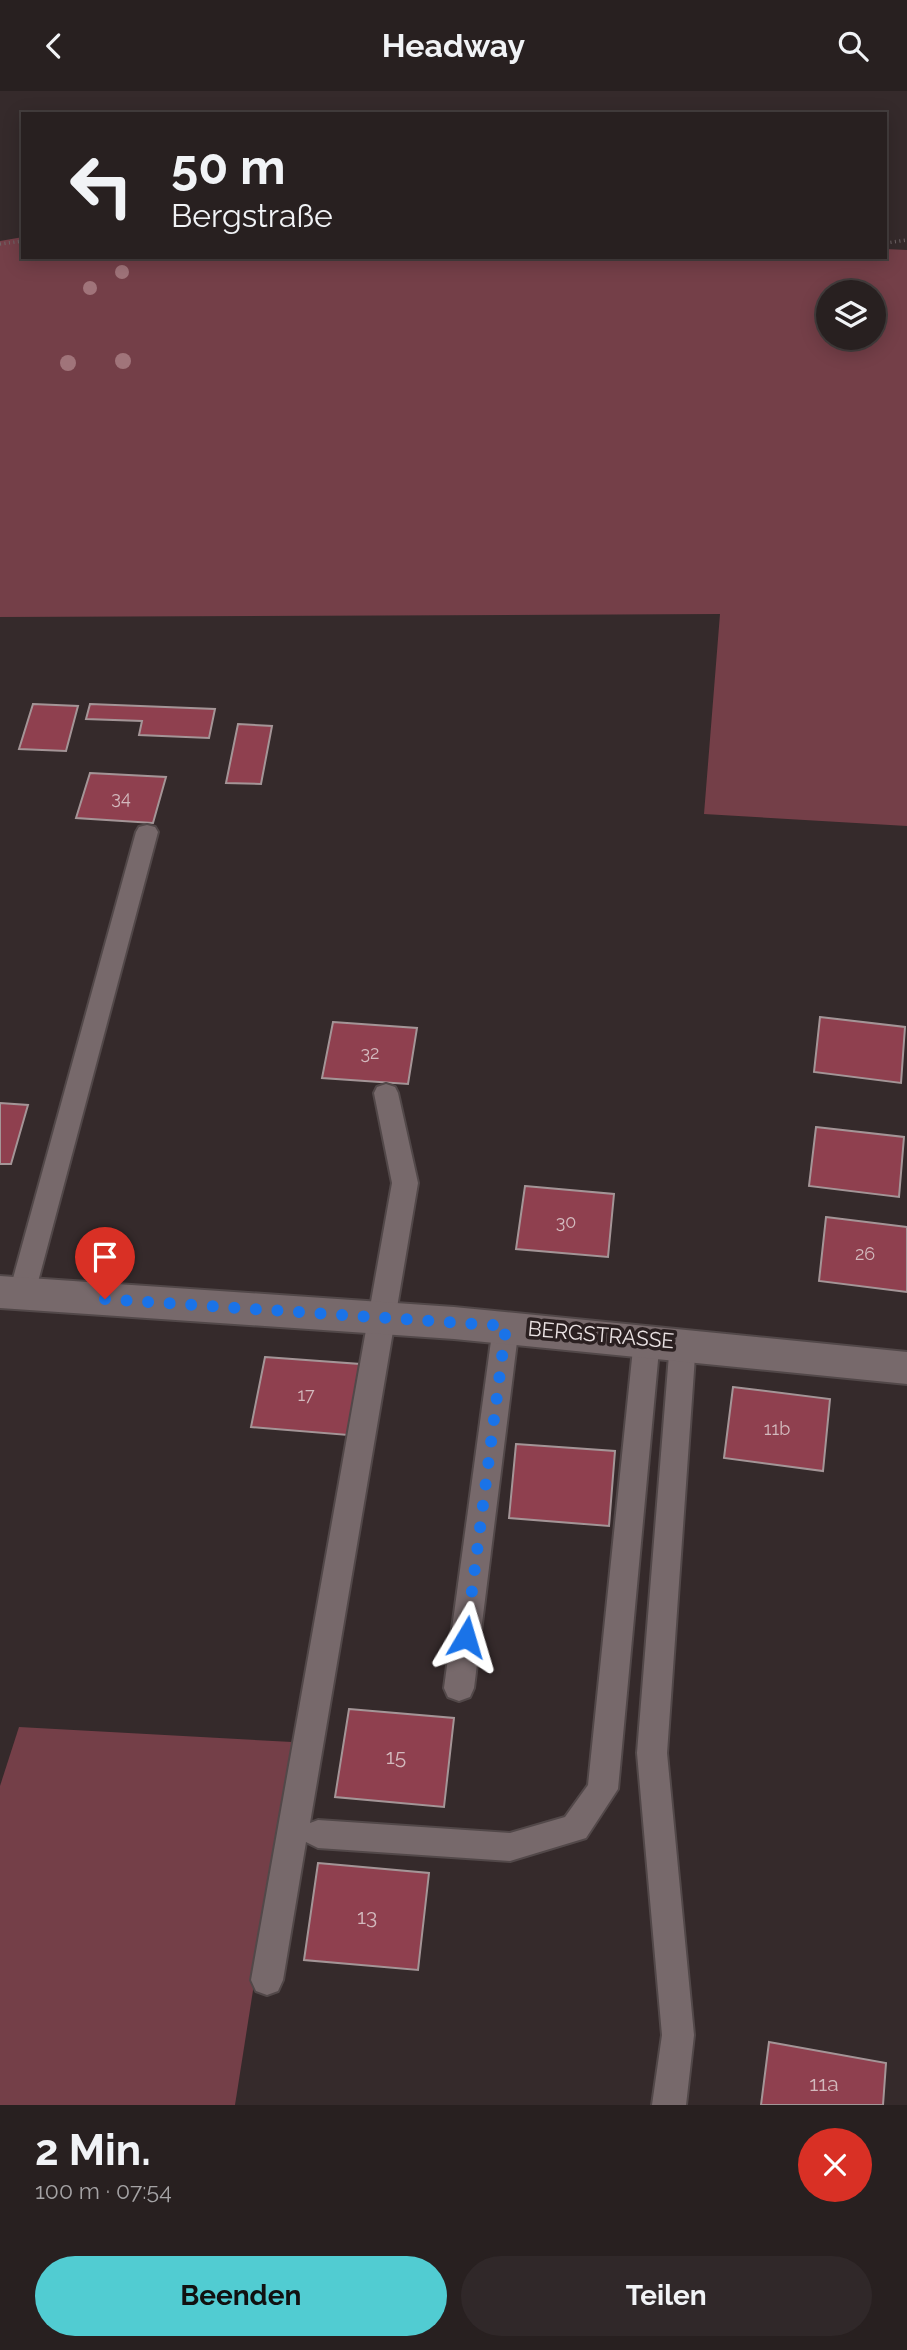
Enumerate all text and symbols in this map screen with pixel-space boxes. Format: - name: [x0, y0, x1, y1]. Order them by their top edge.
- icon: back: [35, 27, 73, 65]
- text: Headway: [382, 27, 525, 64]
- icon: search: [834, 27, 872, 65]
- text: 50 m: [171, 138, 286, 195]
- icon: left: [56, 140, 147, 231]
- text: Bergstraße: [171, 197, 333, 234]
- map controls: [816, 280, 886, 350]
- button: layers: [816, 280, 886, 350]
- house number: 34: [111, 787, 131, 808]
- house number: 32: [361, 1042, 380, 1063]
- house number: 30: [556, 1211, 576, 1232]
- pin: [75, 1227, 135, 1299]
- icon: arrive: [86, 1238, 124, 1276]
- house number: 26: [855, 1243, 875, 1264]
- street label: BERGSTRASSE: [527, 1316, 675, 1353]
- house number: 17: [297, 1384, 315, 1405]
- house number: 11b: [764, 1418, 790, 1439]
- position arrow: [429, 1600, 503, 1674]
- house number: 15: [386, 1744, 406, 1769]
- house number: 13: [357, 1904, 377, 1929]
- house number: 11a: [809, 2071, 839, 2096]
- text: 2 Min.: [35, 2126, 151, 2175]
- button: close: [798, 2128, 872, 2202]
- text: 100 m · 07:54: [35, 2177, 172, 2204]
- button: Beenden: [35, 2256, 447, 2336]
- button: Teilen: [461, 2256, 872, 2336]

